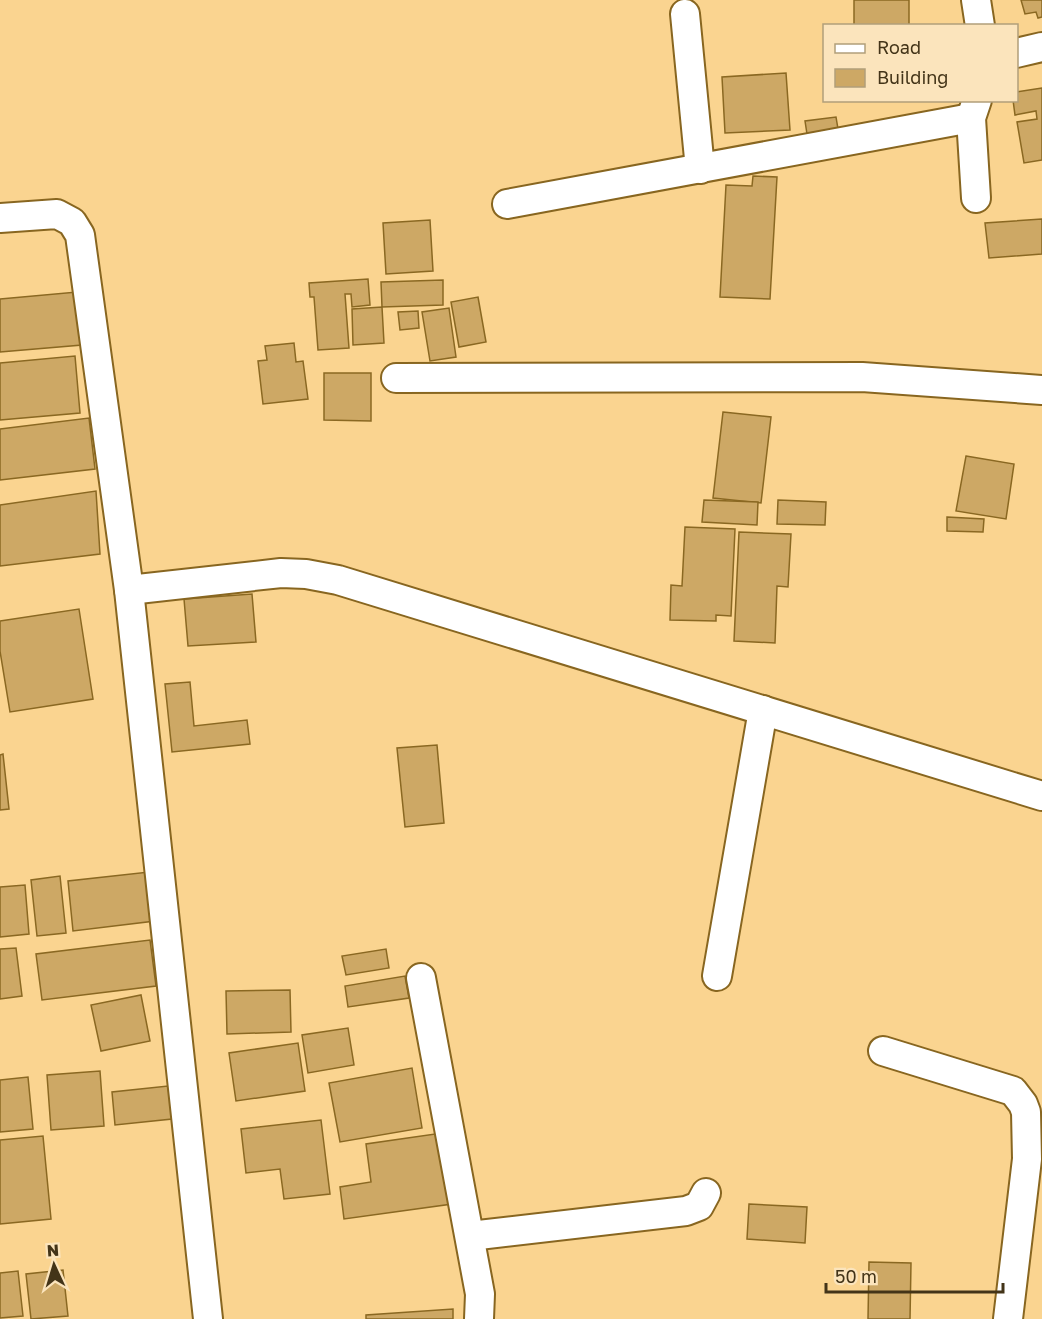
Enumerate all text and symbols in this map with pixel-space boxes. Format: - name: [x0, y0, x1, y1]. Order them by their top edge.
- legend: [823, 24, 1018, 102]
- text: Road: [877, 36, 921, 58]
- text: Building: [877, 66, 948, 88]
- north arrow: [24, 1235, 84, 1295]
- text: N: [46, 1240, 60, 1260]
- scale bar: [826, 1256, 1003, 1294]
- text: 50 m: [835, 1265, 877, 1287]

